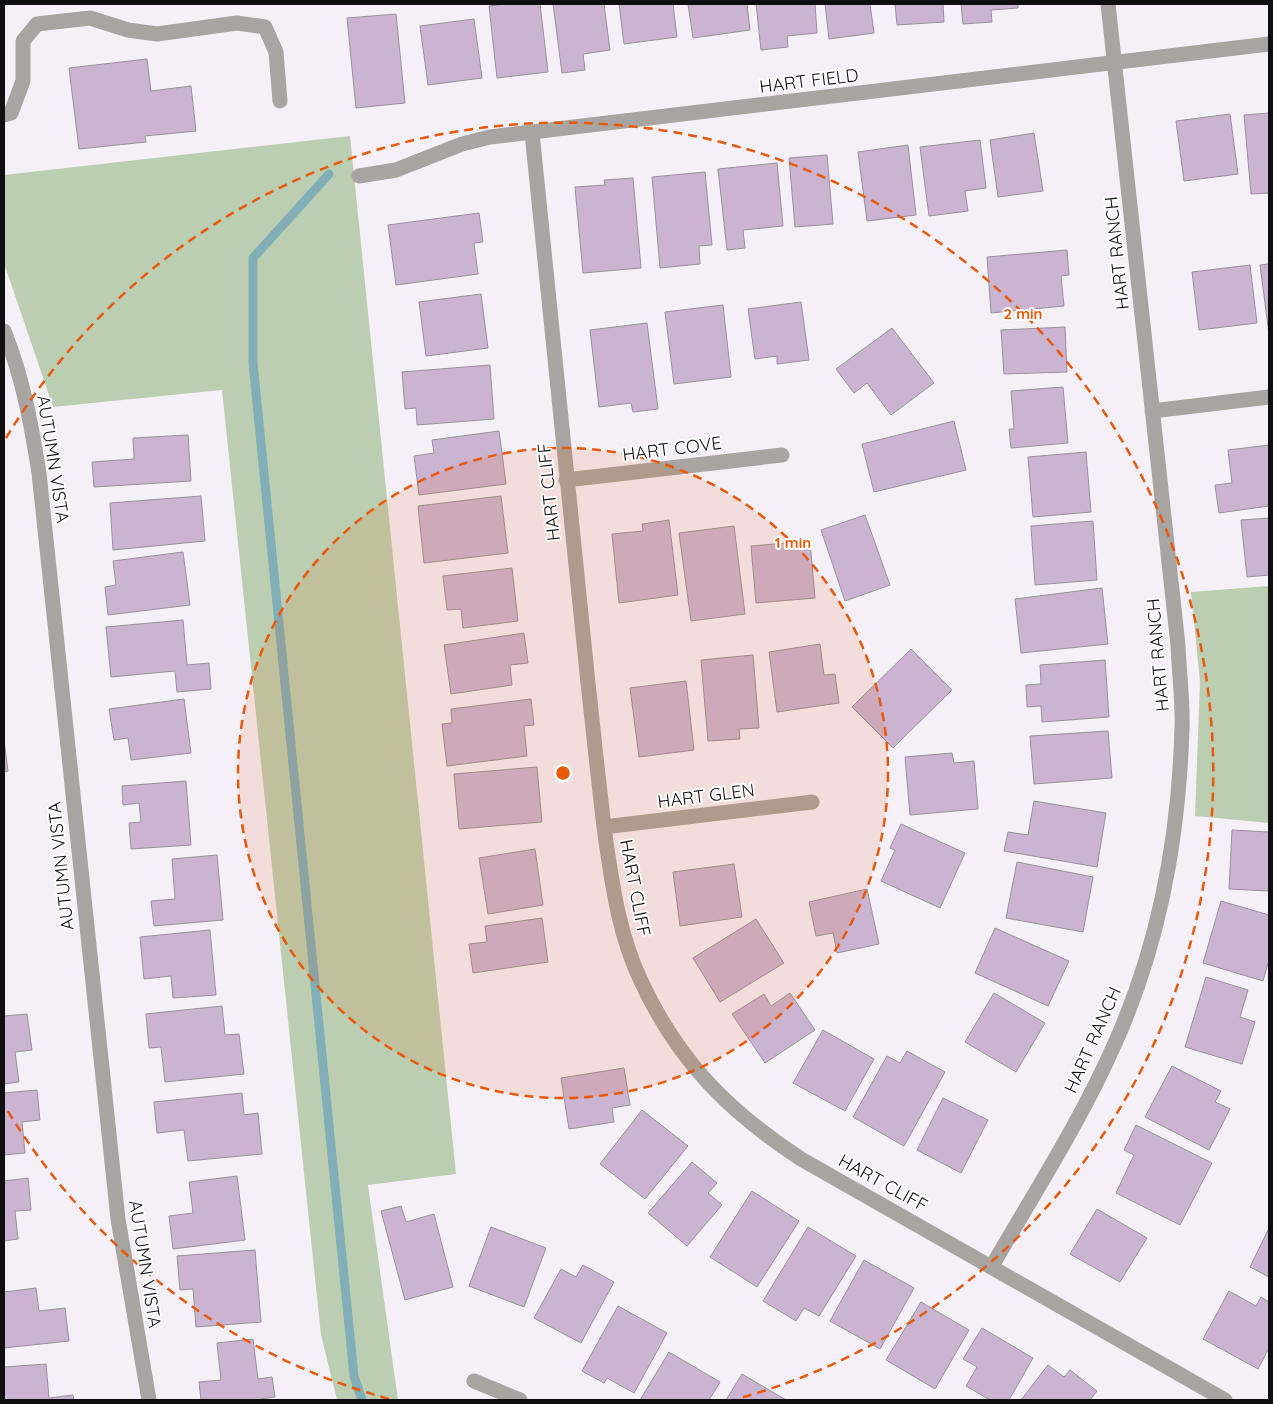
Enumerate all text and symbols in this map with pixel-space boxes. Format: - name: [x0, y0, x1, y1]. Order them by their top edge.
- street label: HART FIELD: [758, 63, 860, 98]
- street label: HART RANCH: [1099, 195, 1134, 311]
- text: 2 min: [1003, 304, 1043, 323]
- street label: AUTUMN VISTA: [32, 393, 75, 525]
- street label: HART COVE: [621, 431, 723, 466]
- street label: HART CLIFF: [532, 442, 565, 542]
- text: 1 min: [775, 533, 811, 552]
- street label: HART RANCH: [1141, 597, 1174, 713]
- centre of rings: [554, 764, 572, 782]
- street label: HART GLEN: [656, 778, 756, 813]
- street label: AUTUMN VISTA: [42, 800, 79, 931]
- street label: HART CLIFF: [615, 837, 656, 938]
- street label: HART RANCH: [1059, 983, 1126, 1096]
- street label: HART CLIFF: [835, 1149, 932, 1216]
- street label: AUTUMN VISTA: [124, 1198, 167, 1330]

